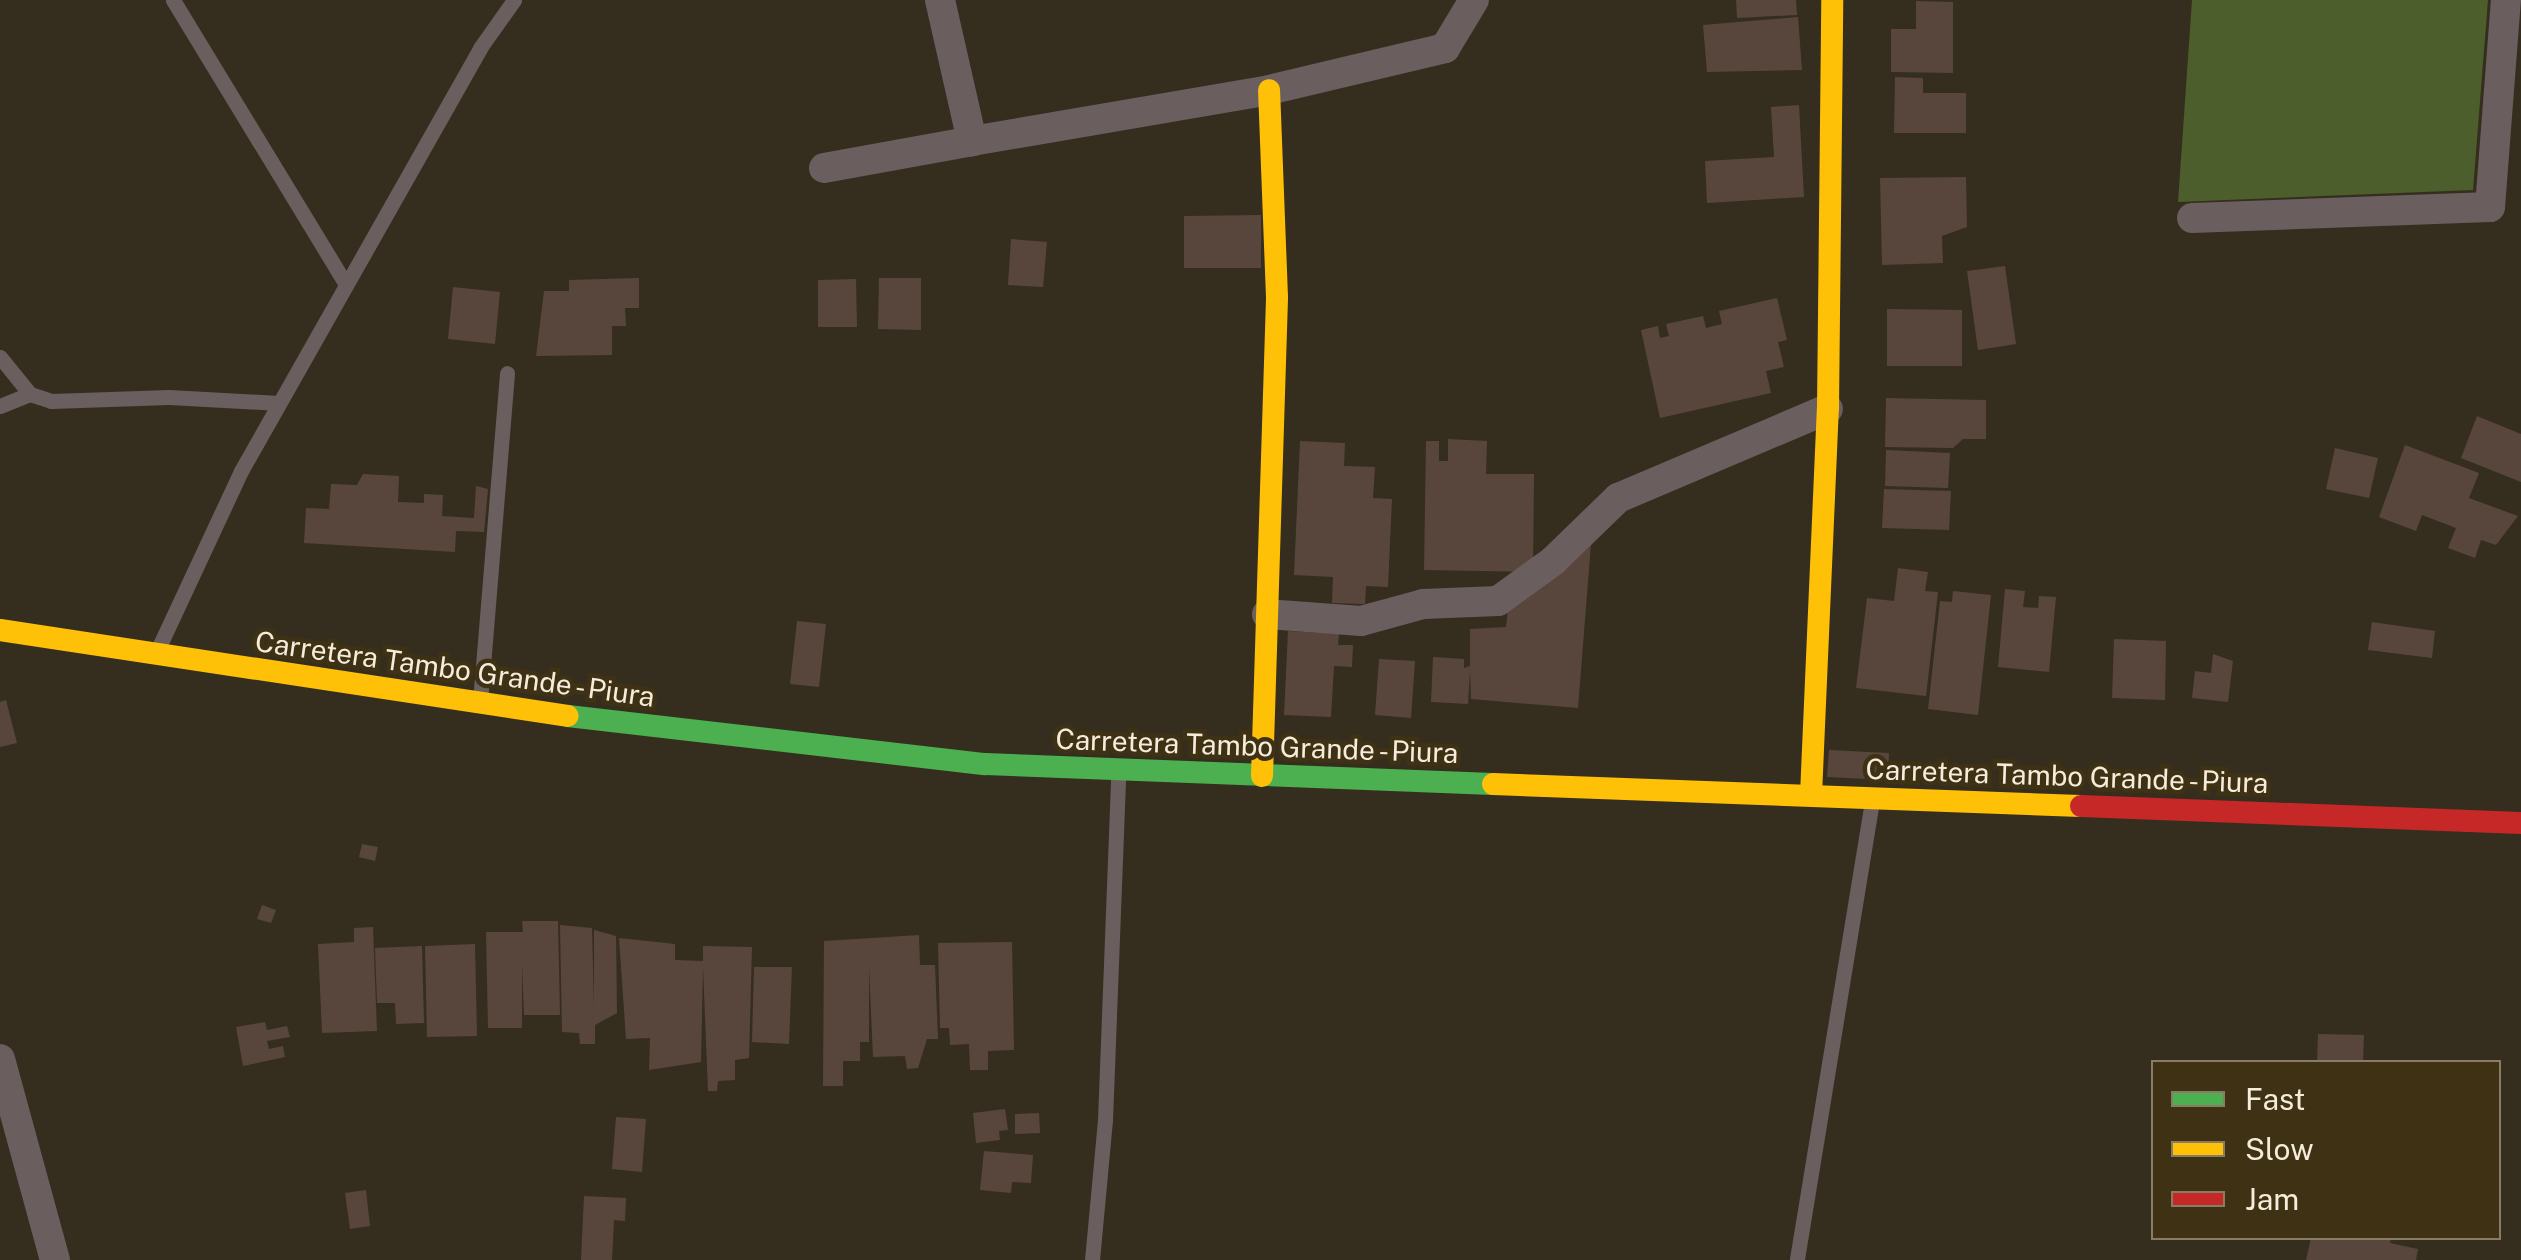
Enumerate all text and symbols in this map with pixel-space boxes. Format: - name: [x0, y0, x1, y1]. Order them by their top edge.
- street label: Carretera Tambo Grande - Piura: [249, 624, 661, 714]
- street label: Carretera Tambo Grande - Piura: [1051, 722, 1463, 770]
- street label: Carretera Tambo Grande - Piura: [1861, 752, 2273, 800]
- legend: [2151, 1060, 2501, 1240]
- text: Fast: [2245, 1081, 2305, 1117]
- text: Slow: [2245, 1131, 2314, 1167]
- text: Jam: [2245, 1181, 2299, 1217]

